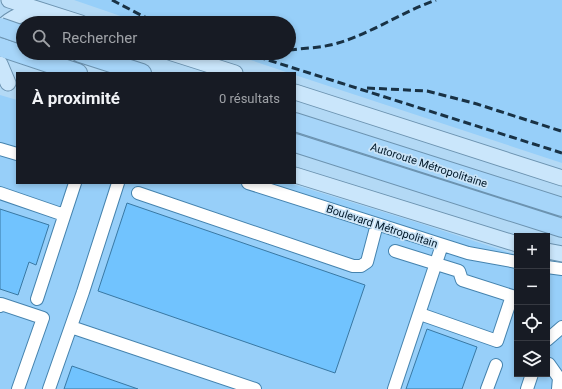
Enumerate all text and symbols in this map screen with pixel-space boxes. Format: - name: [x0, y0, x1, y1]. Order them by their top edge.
- search box: [16, 16, 296, 60]
- icon: search: [30, 27, 52, 49]
- text: Rechercher: [62, 29, 137, 47]
- text: À proximité: [32, 88, 120, 108]
- text: 0 résultats: [219, 91, 280, 106]
- street label: Autoroute Métropolitaine: [369, 140, 489, 191]
- street label: Boulevard Métropolitain: [324, 202, 439, 251]
- map controls: [514, 233, 550, 377]
- button: +: [514, 233, 550, 269]
- button: −: [514, 269, 550, 305]
- button: locate: [514, 305, 550, 341]
- button: layers: [514, 341, 550, 377]

